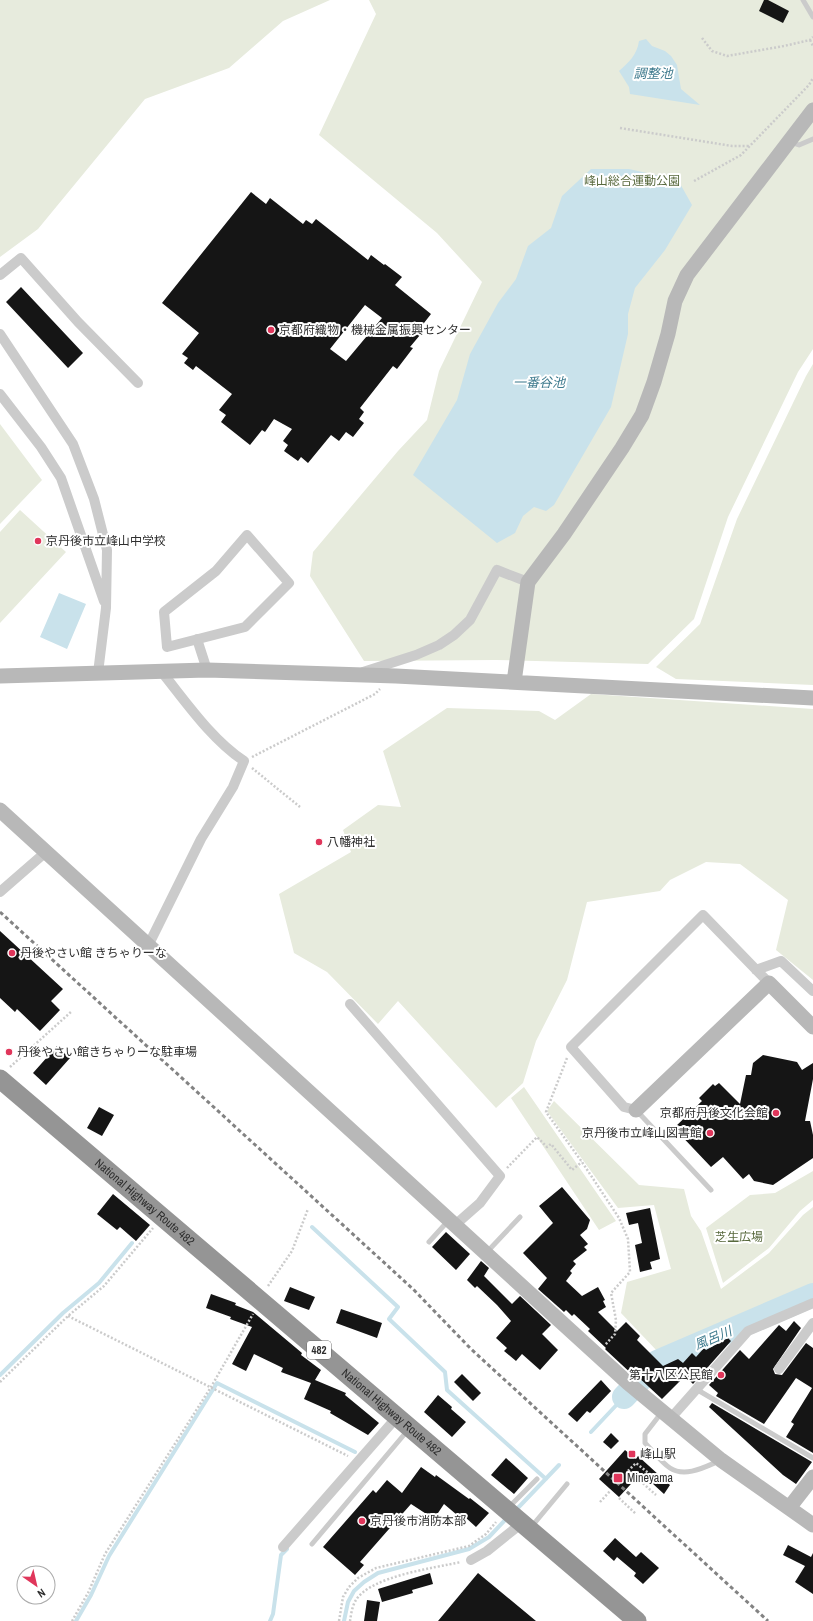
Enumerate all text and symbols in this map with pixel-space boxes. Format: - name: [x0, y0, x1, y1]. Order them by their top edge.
- water label: 調整池: [633, 65, 674, 82]
- park label: 峰山総合運動公園: [584, 173, 680, 189]
- place label: 京都府織物・機械金属振興センター: [279, 322, 471, 338]
- marker: 京都府織物・機械金属振興センター: [266, 325, 276, 335]
- water label: 一番谷池: [513, 374, 567, 391]
- place label: 京丹後市立峰山中学校: [46, 533, 166, 549]
- marker: 京丹後市立峰山中学校: [33, 536, 43, 546]
- place label: 八幡神社: [327, 834, 375, 850]
- marker: 八幡神社: [314, 837, 324, 847]
- place label: 丹後やさい館 きちゃりーな: [20, 945, 167, 961]
- marker: 丹後やさい館 きちゃりーな: [7, 948, 17, 958]
- place label: 丹後やさい館きちゃりーな駐車場: [17, 1044, 197, 1060]
- marker: 丹後やさい館きちゃりーな駐車場: [4, 1047, 14, 1057]
- place label: 京都府丹後文化会館: [660, 1105, 768, 1121]
- marker: 京都府丹後文化会館: [771, 1108, 781, 1118]
- place label: 京丹後市立峰山図書館: [582, 1125, 702, 1141]
- marker: 京丹後市立峰山図書館: [705, 1128, 715, 1138]
- street label: National Highway Route 482: [92, 1155, 198, 1249]
- park label: 芝生広場: [715, 1229, 763, 1245]
- water label: 風呂川: [692, 1322, 736, 1353]
- road number: 482: [307, 1341, 331, 1359]
- street label: National Highway Route 482: [338, 1365, 445, 1459]
- place label: 第十八区公民館: [629, 1367, 713, 1383]
- marker: 第十八区公民館: [716, 1370, 726, 1380]
- place label: 峰山駅: [640, 1446, 676, 1462]
- marker: 峰山駅: [627, 1449, 637, 1459]
- place label: Mineyama: [627, 1470, 673, 1486]
- marker: Mineyama: [612, 1472, 624, 1484]
- place label: 京丹後市消防本部: [370, 1513, 466, 1529]
- marker: 京丹後市消防本部: [357, 1516, 367, 1526]
- north arrow: [16, 1565, 56, 1605]
- text: N: [35, 1586, 48, 1601]

